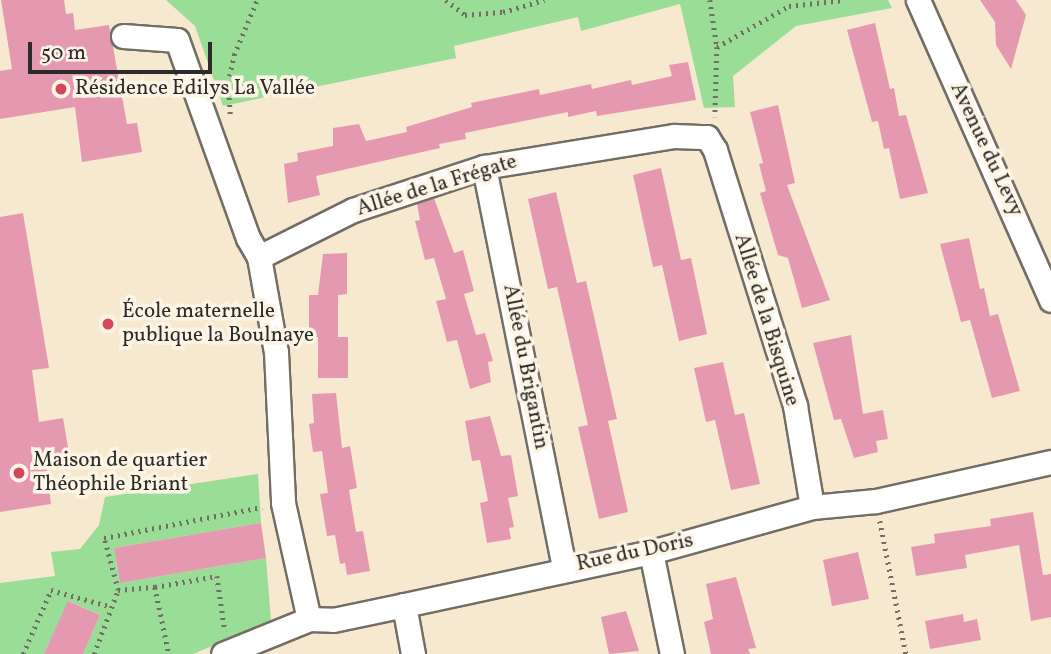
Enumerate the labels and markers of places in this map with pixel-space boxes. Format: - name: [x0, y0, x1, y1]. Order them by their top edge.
- place label: Résidence Edilys La Vallée: [75, 76, 316, 102]
- marker: Résidence Edilys La Vallée: [53, 81, 69, 97]
- place label: École maternelle publique la Boulnaye: [122, 299, 314, 349]
- marker: École maternelle publique la Boulnaye: [100, 316, 116, 332]
- place label: Maison de quartier Théophile Briant: [33, 448, 207, 498]
- marker: Maison de quartier Théophile Briant: [11, 465, 27, 481]

